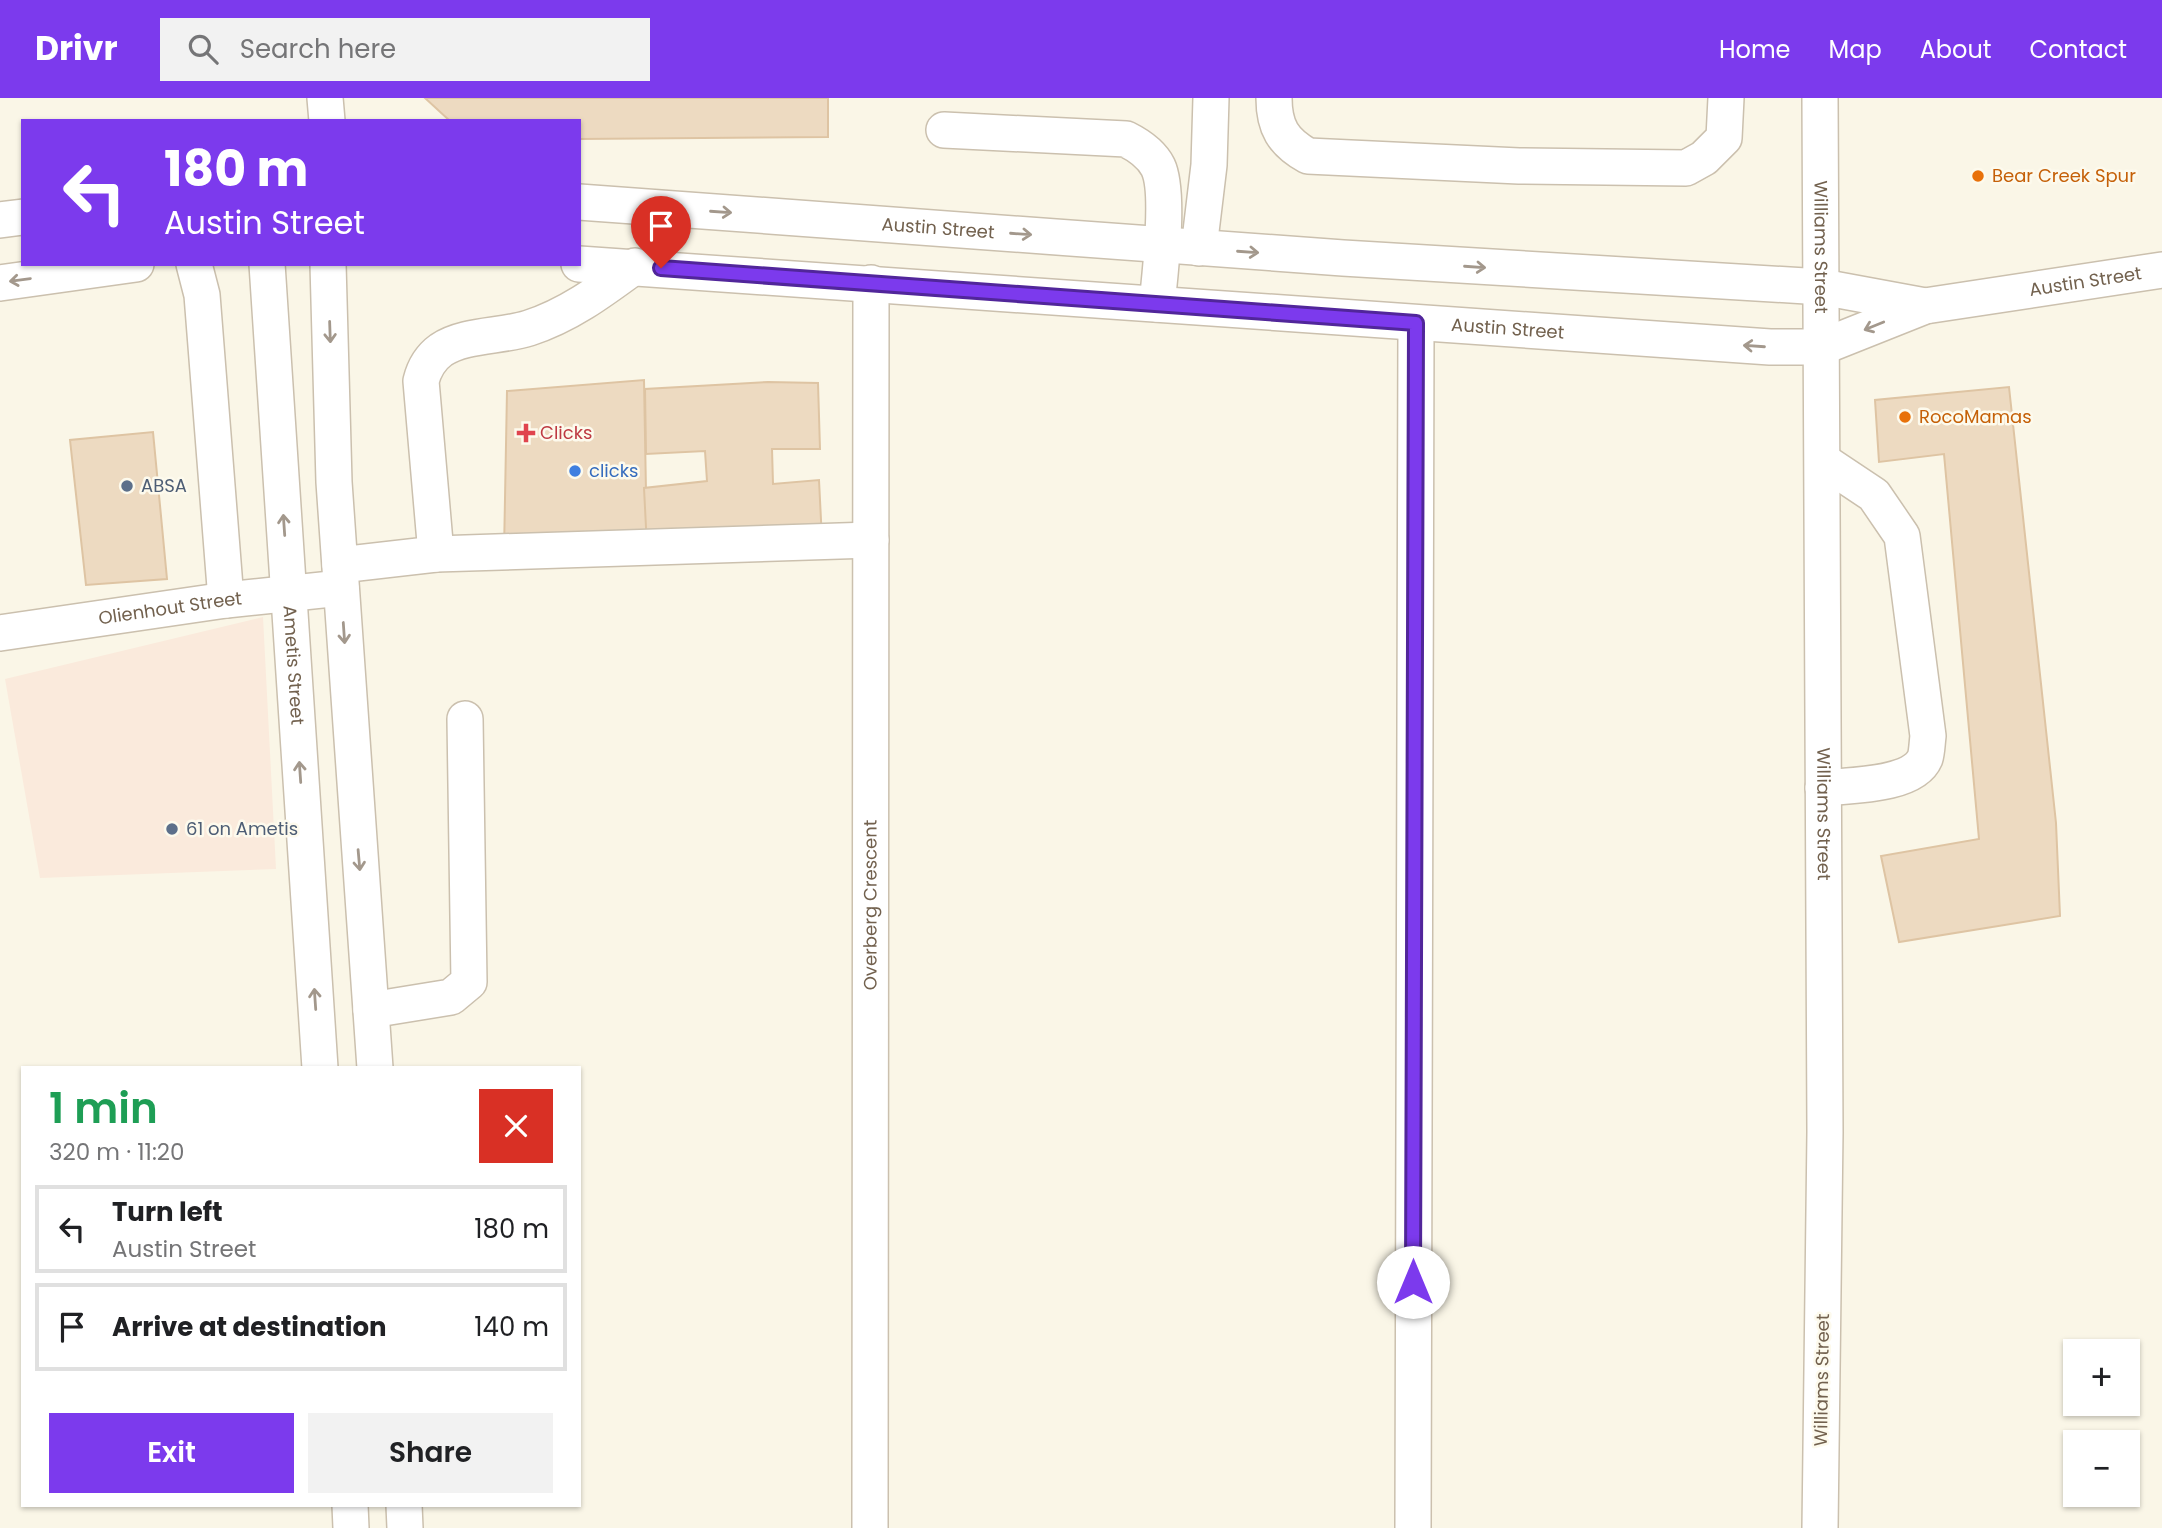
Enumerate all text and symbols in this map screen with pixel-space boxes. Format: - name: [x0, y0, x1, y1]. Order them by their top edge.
- search box: [160, 18, 650, 81]
- text: Drivr: [35, 25, 118, 72]
- icon: search: [184, 30, 222, 68]
- text: Search here: [240, 31, 396, 67]
- text: Home: [1719, 33, 1791, 66]
- text: Map: [1829, 33, 1882, 66]
- text: About: [1920, 33, 1991, 66]
- text: Contact: [2029, 33, 2127, 66]
- text: 180 m: [164, 135, 308, 203]
- icon: left: [49, 147, 140, 238]
- place label: Bear Creek Spur: [1992, 163, 2136, 188]
- marker: Bear Creek Spur: [1970, 168, 1986, 184]
- street label: Williams Street: [1808, 180, 1834, 314]
- pin: [631, 196, 691, 268]
- text: Austin Street: [164, 200, 365, 245]
- one-way arrow: [709, 206, 731, 219]
- icon: arrive: [642, 207, 680, 245]
- street label: Austin Street: [881, 211, 995, 244]
- one-way arrow: [1009, 228, 1032, 241]
- one-way arrow: [1236, 246, 1258, 259]
- one-way arrow: [1463, 260, 1486, 273]
- street label: Austin Street: [2028, 260, 2143, 302]
- one-way arrow: [9, 274, 32, 287]
- street label: Austin Street: [1450, 312, 1565, 345]
- one-way arrow: [323, 321, 336, 344]
- one-way arrow: [1863, 321, 1885, 334]
- one-way arrow: [1743, 339, 1765, 352]
- place label: RocoMamas: [1919, 404, 2032, 429]
- marker: RocoMamas: [1897, 409, 1913, 425]
- place label: Clicks: [540, 420, 592, 445]
- marker: Clicks: [518, 425, 534, 441]
- place label: clicks: [589, 458, 638, 483]
- marker: clicks: [567, 463, 583, 479]
- place label: ABSA: [141, 473, 187, 498]
- marker: ABSA: [119, 478, 135, 494]
- one-way arrow: [277, 514, 290, 537]
- street label: Olienhout Street: [97, 585, 243, 630]
- street label: Ametis Street: [278, 604, 310, 726]
- one-way arrow: [338, 621, 351, 644]
- street label: Williams Street: [1811, 747, 1837, 881]
- one-way arrow: [293, 762, 306, 784]
- place label: 61 on Ametis: [186, 816, 298, 841]
- street label: Overberg Crescent: [857, 820, 883, 990]
- marker: 61 on Ametis: [164, 821, 180, 837]
- one-way arrow: [353, 848, 366, 871]
- one-way arrow: [308, 989, 321, 1011]
- text: 1 min: [49, 1079, 158, 1138]
- button: close: [479, 1089, 553, 1163]
- text: 320 m · 11:20: [49, 1136, 185, 1168]
- text: Turn left: [112, 1194, 223, 1230]
- icon: left: [53, 1210, 91, 1248]
- text: 180 m: [474, 1211, 549, 1247]
- text: Austin Street: [112, 1233, 256, 1265]
- position arrow: [1376, 1245, 1450, 1319]
- icon: arrive: [53, 1308, 91, 1346]
- text: Arrive at destination: [112, 1309, 387, 1345]
- text: 140 m: [474, 1309, 549, 1345]
- street label: Williams Street: [1808, 1313, 1835, 1447]
- map controls: [2063, 1339, 2140, 1507]
- button: +: [2063, 1339, 2140, 1416]
- button: Exit: [49, 1413, 294, 1493]
- button: Share: [308, 1413, 553, 1493]
- button: −: [2063, 1430, 2140, 1507]

